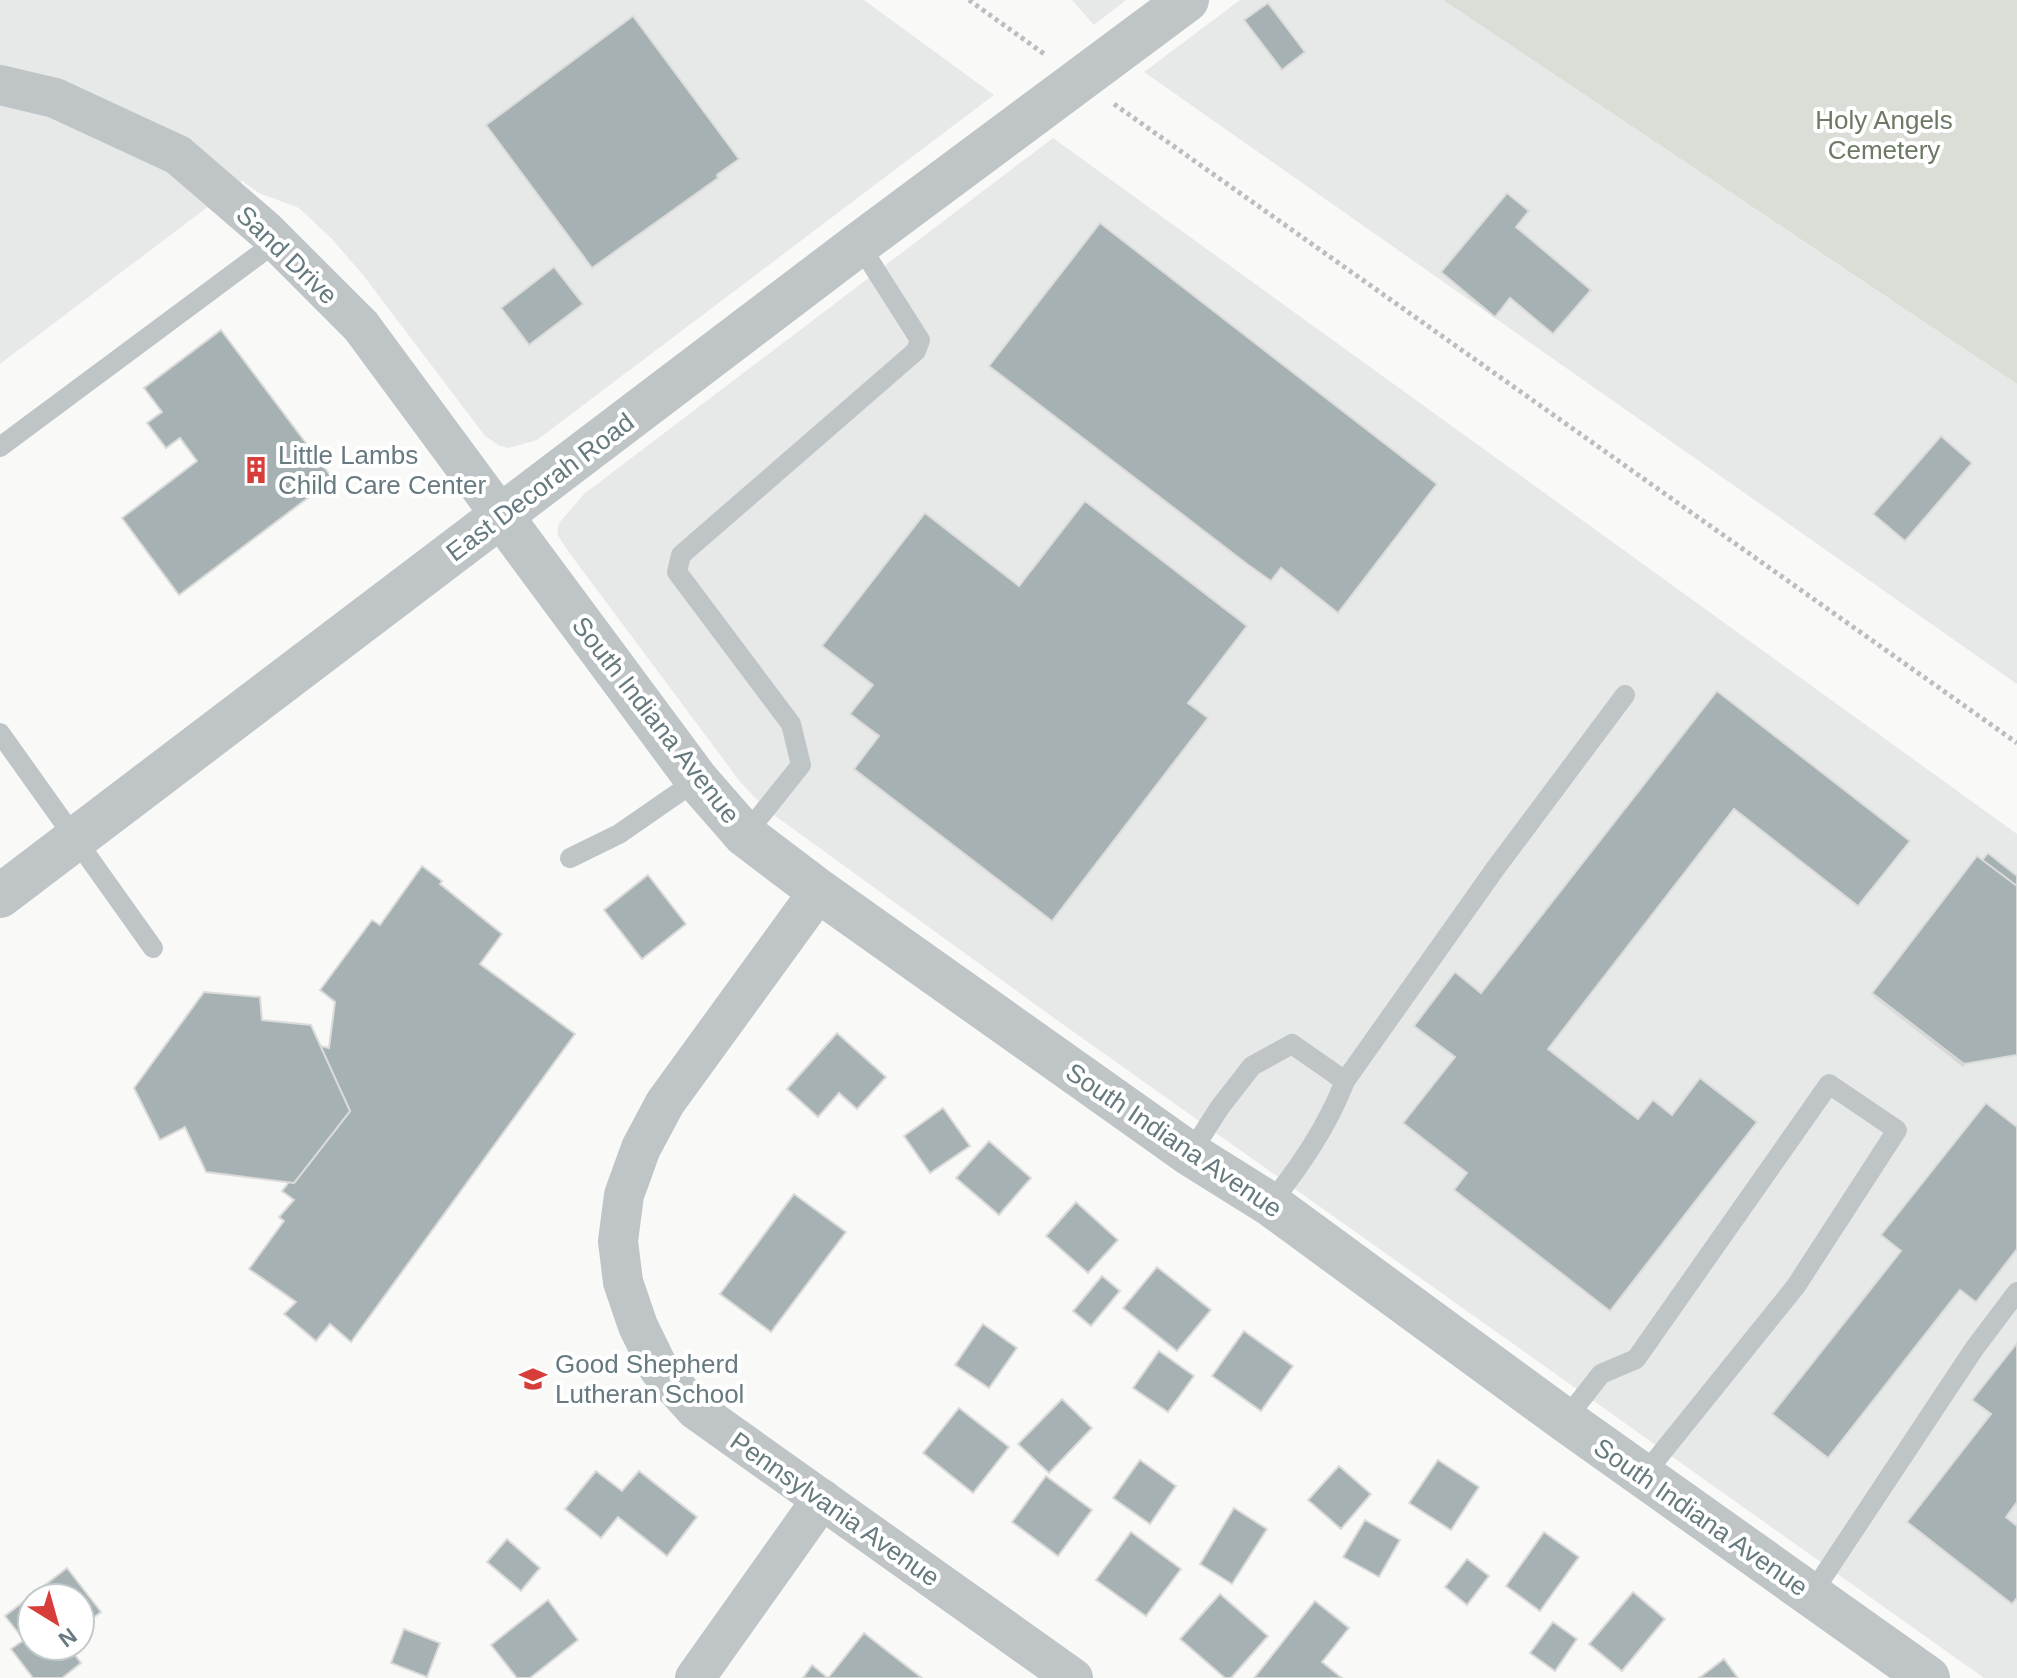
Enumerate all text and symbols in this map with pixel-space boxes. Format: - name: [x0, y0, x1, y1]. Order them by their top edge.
- park label: Holy Angels Cemetery: [1815, 105, 1953, 165]
- street label: Sand Drive: [230, 200, 344, 310]
- street label: East Decorah Road: [440, 407, 640, 567]
- place label: Little Lambs Child Care Center: [278, 440, 486, 500]
- building icon: Little Lambs Child Care Center: [241, 455, 271, 485]
- street label: South Indiana Avenue: [566, 611, 746, 829]
- street label: South Indiana Avenue: [1060, 1057, 1288, 1223]
- place label: Good Shepherd Lutheran School: [555, 1349, 744, 1409]
- school or university icon: Good Shepherd Lutheran School: [518, 1364, 548, 1394]
- street label: Pennsylvania Avenue: [725, 1426, 945, 1592]
- street label: South Indiana Avenue: [1588, 1432, 1814, 1602]
- north arrow: [16, 1582, 96, 1662]
- text: N: [54, 1623, 82, 1652]

